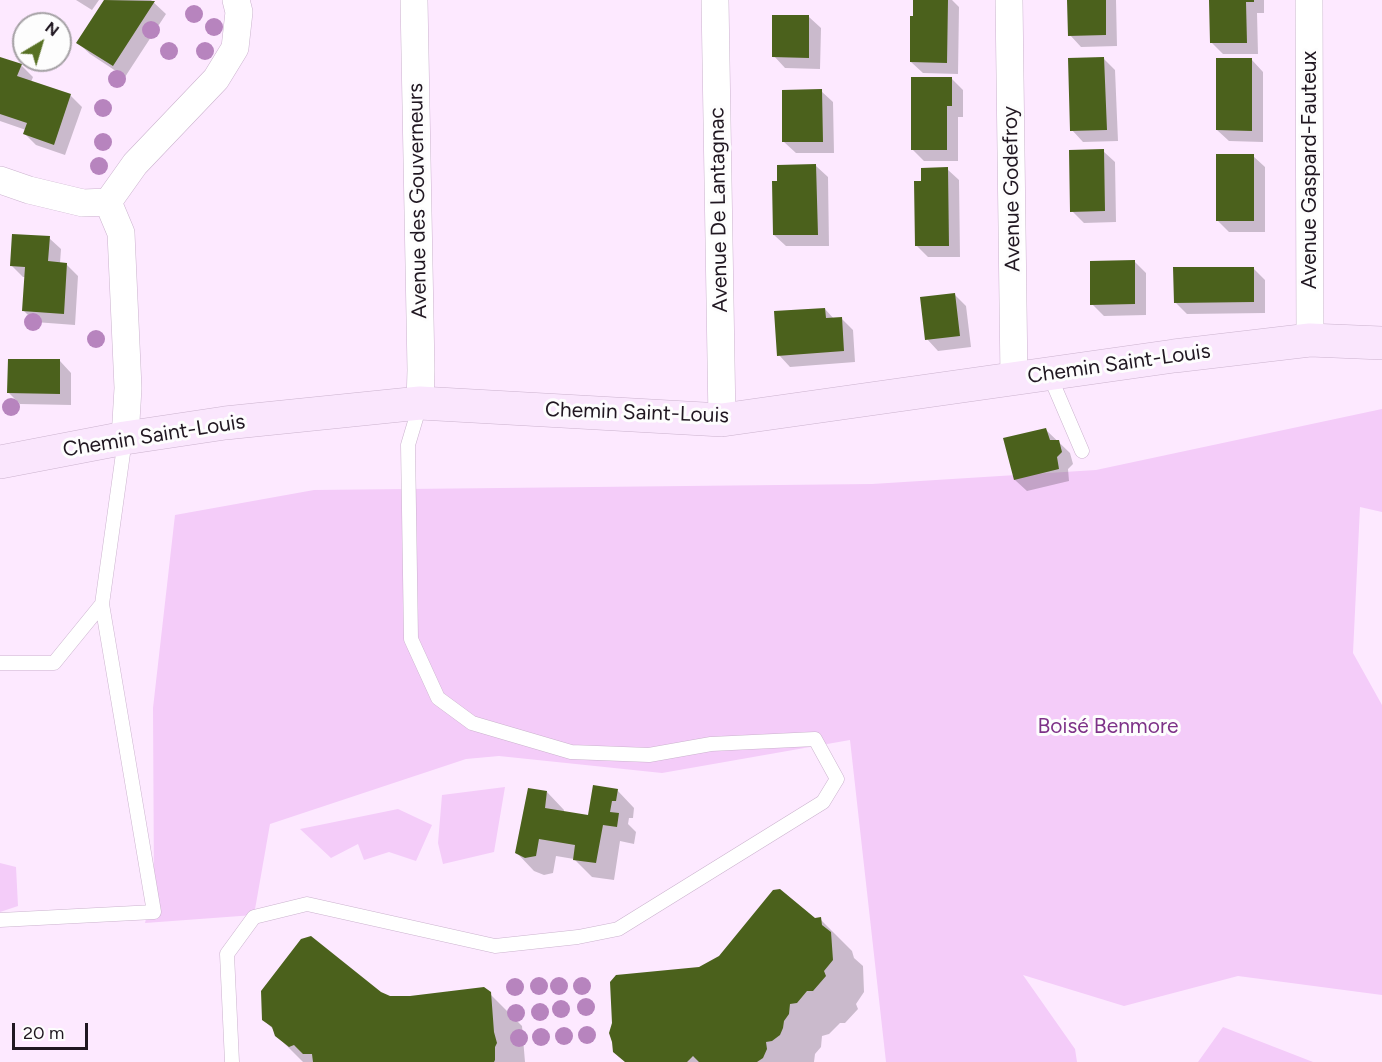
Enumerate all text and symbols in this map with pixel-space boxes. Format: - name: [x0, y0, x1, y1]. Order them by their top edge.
- north arrow: [12, 12, 72, 72]
- text: N: [41, 18, 63, 40]
- street label: Avenue Gaspard-Fauteux: [1297, 51, 1323, 289]
- street label: Avenue des Gouverneurs: [403, 83, 433, 319]
- street label: Avenue Godefroy: [998, 106, 1026, 272]
- street label: Avenue De Lantagnac: [705, 107, 733, 313]
- street label: Chemin Saint-Louis: [1026, 339, 1212, 389]
- street label: Chemin Saint-Louis: [544, 397, 730, 429]
- street label: Chemin Saint-Louis: [61, 409, 247, 463]
- park label: Boisé Benmore: [1038, 714, 1178, 740]
- scale bar: [15, 1011, 92, 1049]
- text: 20 m: [23, 1022, 64, 1044]

